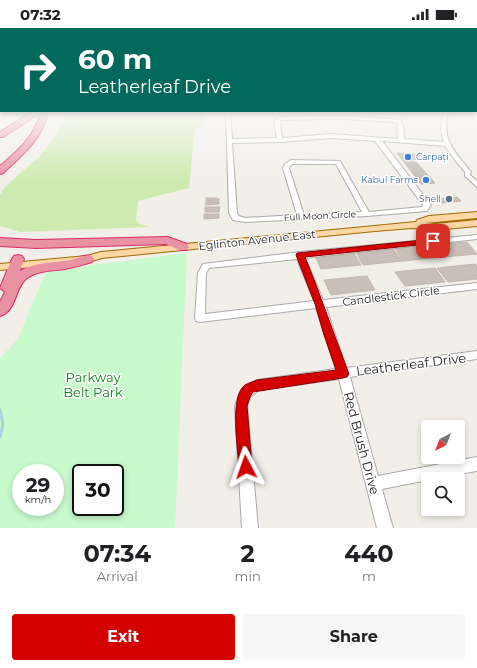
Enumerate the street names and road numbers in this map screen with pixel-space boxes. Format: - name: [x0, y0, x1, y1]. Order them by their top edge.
- street label: Full Moon Circle: [284, 208, 357, 223]
- street label: Eglinton Avenue East: [198, 227, 317, 253]
- street label: Candlestick Circle: [342, 283, 441, 309]
- street label: Leatherleaf Drive: [355, 349, 467, 379]
- street label: Red Brush Drive: [341, 390, 383, 496]

